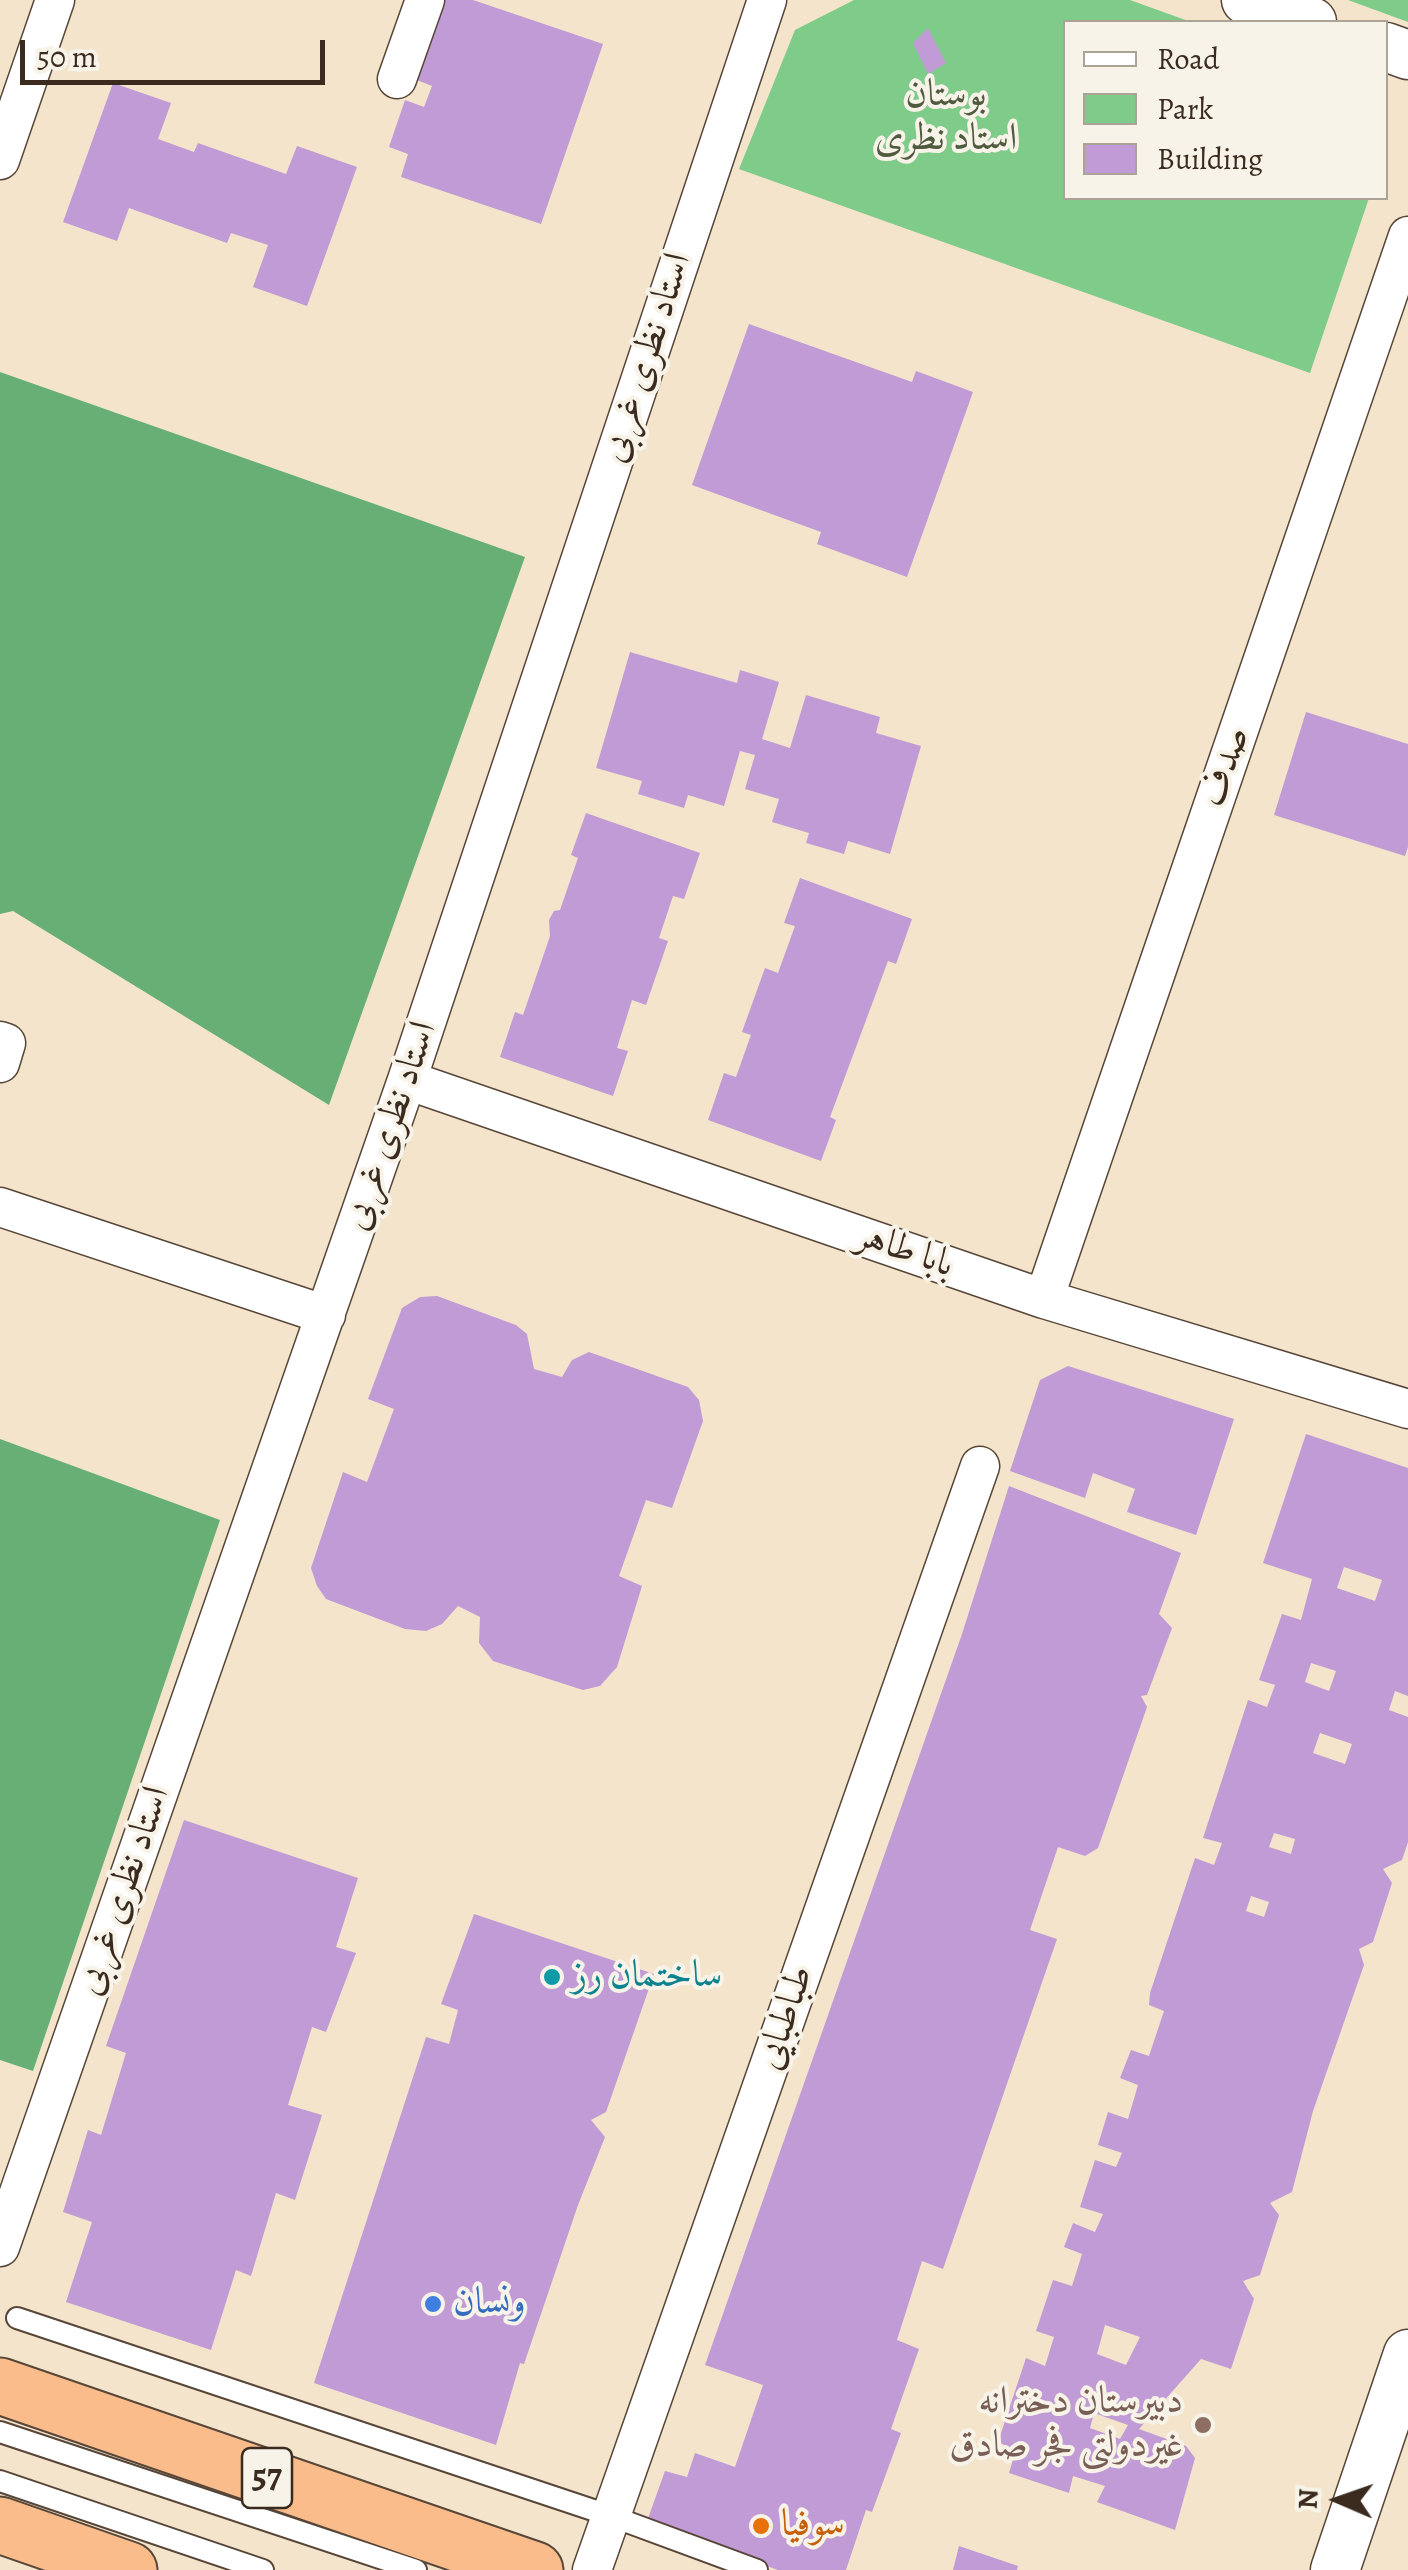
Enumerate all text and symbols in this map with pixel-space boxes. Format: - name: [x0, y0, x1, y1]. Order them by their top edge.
- scale bar: [25, 20, 330, 82]
- legend: [1063, 20, 1388, 200]
- text: 50 m: [37, 37, 97, 77]
- text: Road: [1157, 39, 1219, 79]
- park label: بوستان استاد نظری: [875, 73, 1017, 162]
- text: Park: [1157, 89, 1213, 129]
- text: Building: [1157, 139, 1263, 179]
- street label: استاد نظری غربی: [592, 248, 702, 468]
- street label: صدف: [1191, 721, 1261, 813]
- street label: استاد نظری غربی: [334, 1016, 448, 1236]
- street label: بابا طاهر: [850, 1213, 960, 1289]
- street label: استاد نظری غربی: [67, 1781, 181, 2001]
- place label: ساختمان رز: [572, 1954, 722, 2000]
- street label: طباطبایی: [747, 1960, 825, 2076]
- marker: ساختمان رز: [541, 1966, 563, 1988]
- place label: ونسان: [453, 2281, 526, 2327]
- marker: ونسان: [422, 2293, 444, 2315]
- place label: دبیرستان دخترانه غیردولتی فجر صادق: [949, 2380, 1183, 2470]
- marker: دبیرستان دخترانه غیردولتی فجر صادق: [1192, 2414, 1214, 2436]
- road number: 57: [242, 2448, 292, 2508]
- north arrow: [1288, 2450, 1388, 2550]
- text: N: [1289, 2488, 1327, 2510]
- place label: سوفیا: [781, 2503, 845, 2549]
- marker: سوفیا: [750, 2515, 772, 2537]

